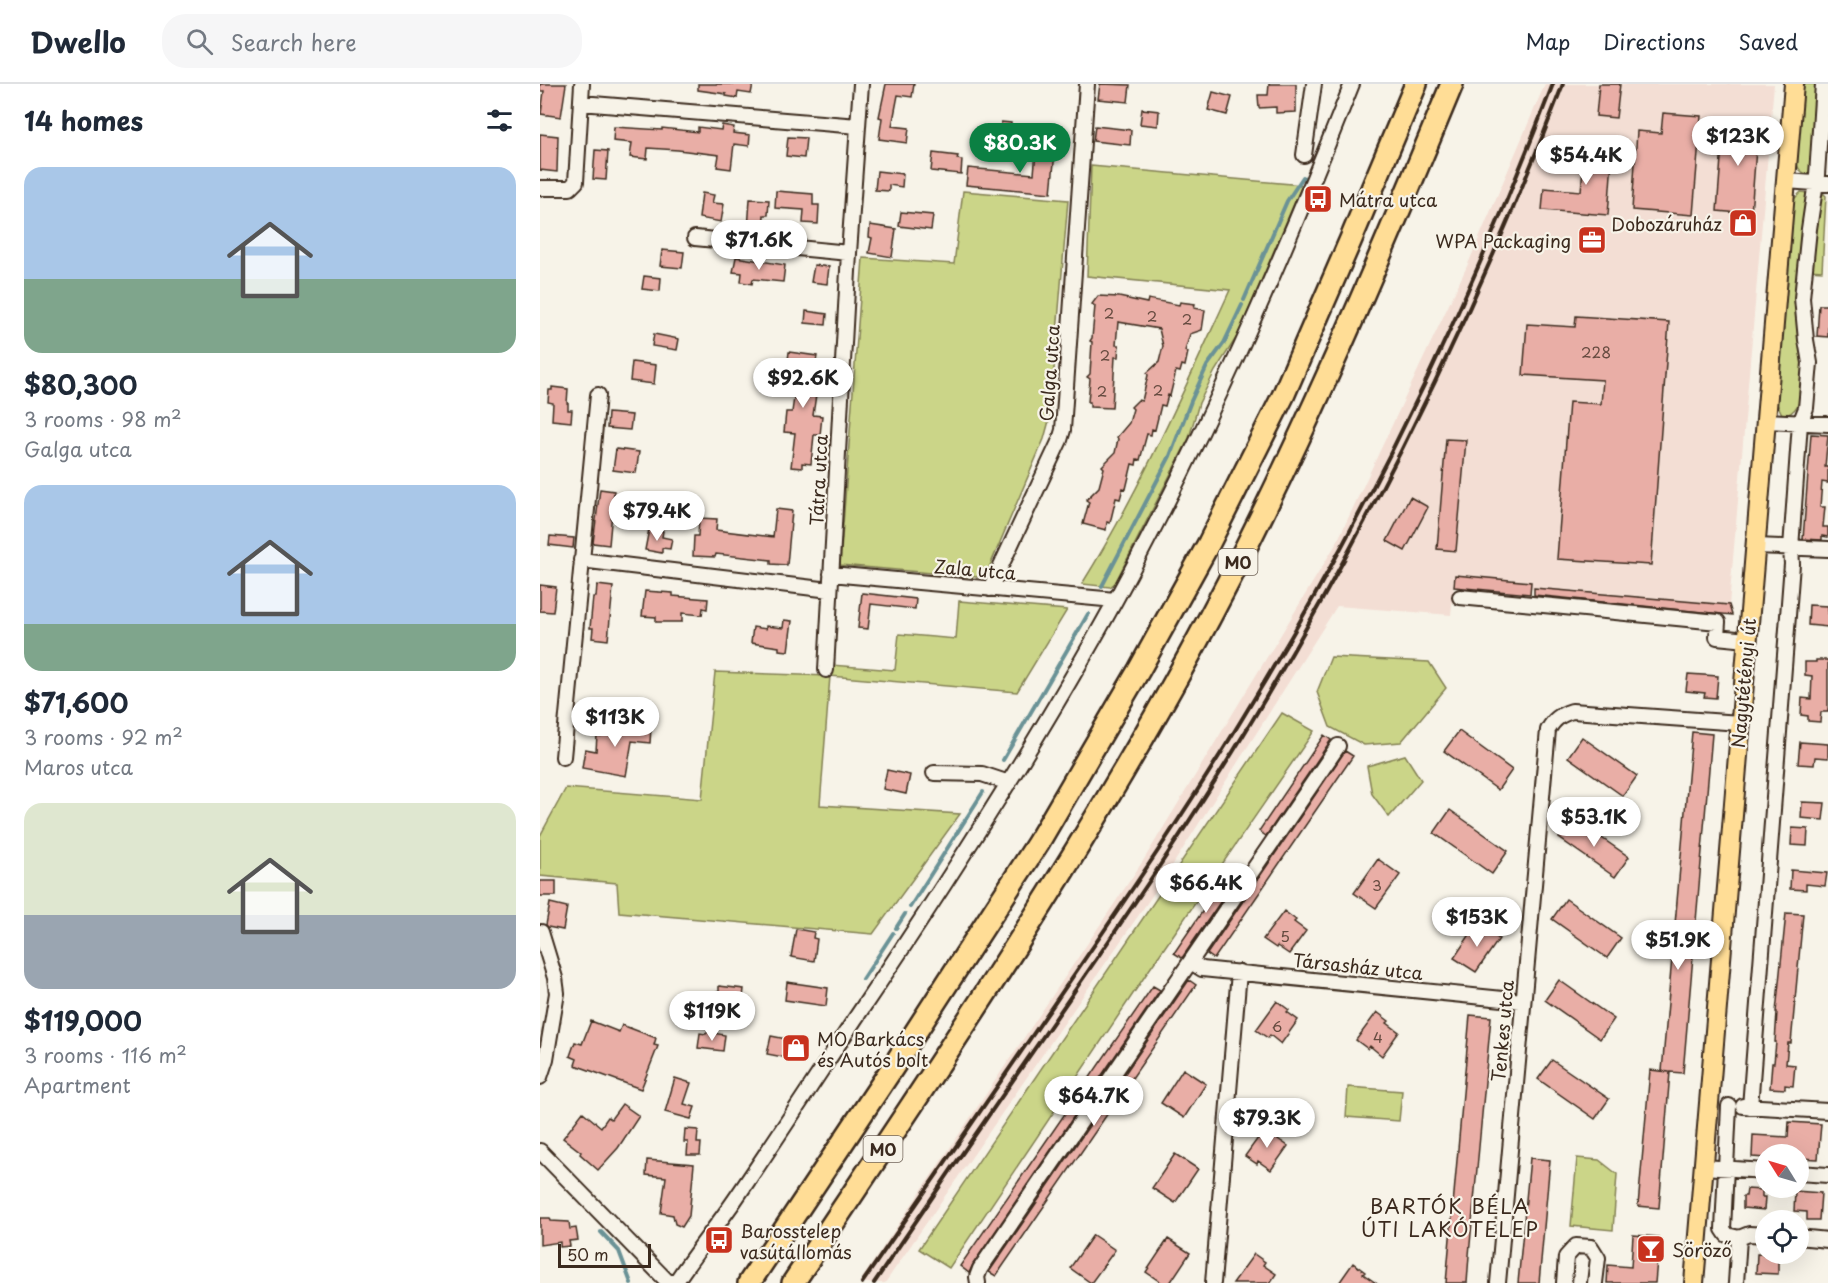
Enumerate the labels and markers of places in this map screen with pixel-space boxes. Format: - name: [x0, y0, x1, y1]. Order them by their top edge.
- pin: $123K: [1696, 116, 1780, 167]
- pin: $80.3K: [971, 123, 1069, 174]
- pin: $54.4K: [1537, 135, 1635, 186]
- bus stop icon: Mátra utca: [1302, 183, 1334, 215]
- place label: Mátra utca: [1339, 186, 1438, 213]
- shop icon: Dobozáruház: [1727, 207, 1759, 239]
- place label: Dobozáruház: [1611, 210, 1722, 237]
- pin: $71.6K: [710, 220, 808, 271]
- office icon: WPA Packaging: [1576, 224, 1608, 256]
- place label: WPA Packaging: [1435, 227, 1571, 254]
- pin: $92.6K: [754, 358, 852, 409]
- pin: $79.4K: [608, 491, 706, 542]
- pin: $113K: [573, 697, 657, 748]
- pin: $53.1K: [1545, 797, 1643, 848]
- pin: $66.4K: [1157, 863, 1255, 914]
- pin: $153K: [1435, 897, 1519, 948]
- pin: $51.9K: [1629, 920, 1727, 971]
- pin: $119K: [670, 991, 754, 1042]
- place label: M0 Barkács és Autós bolt: [817, 1025, 928, 1073]
- shop icon: M0 Barkács és Autós bolt: [780, 1032, 812, 1064]
- pin: $64.7K: [1045, 1076, 1143, 1127]
- pin: $79.3K: [1218, 1098, 1316, 1149]
- place label: Barosstelep vasútállomás: [740, 1217, 852, 1265]
- bus stop icon: Barosstelep vasútállomás: [703, 1224, 735, 1256]
- bar icon: Söröző: [1635, 1233, 1667, 1265]
- place label: Söröző: [1672, 1236, 1732, 1263]

